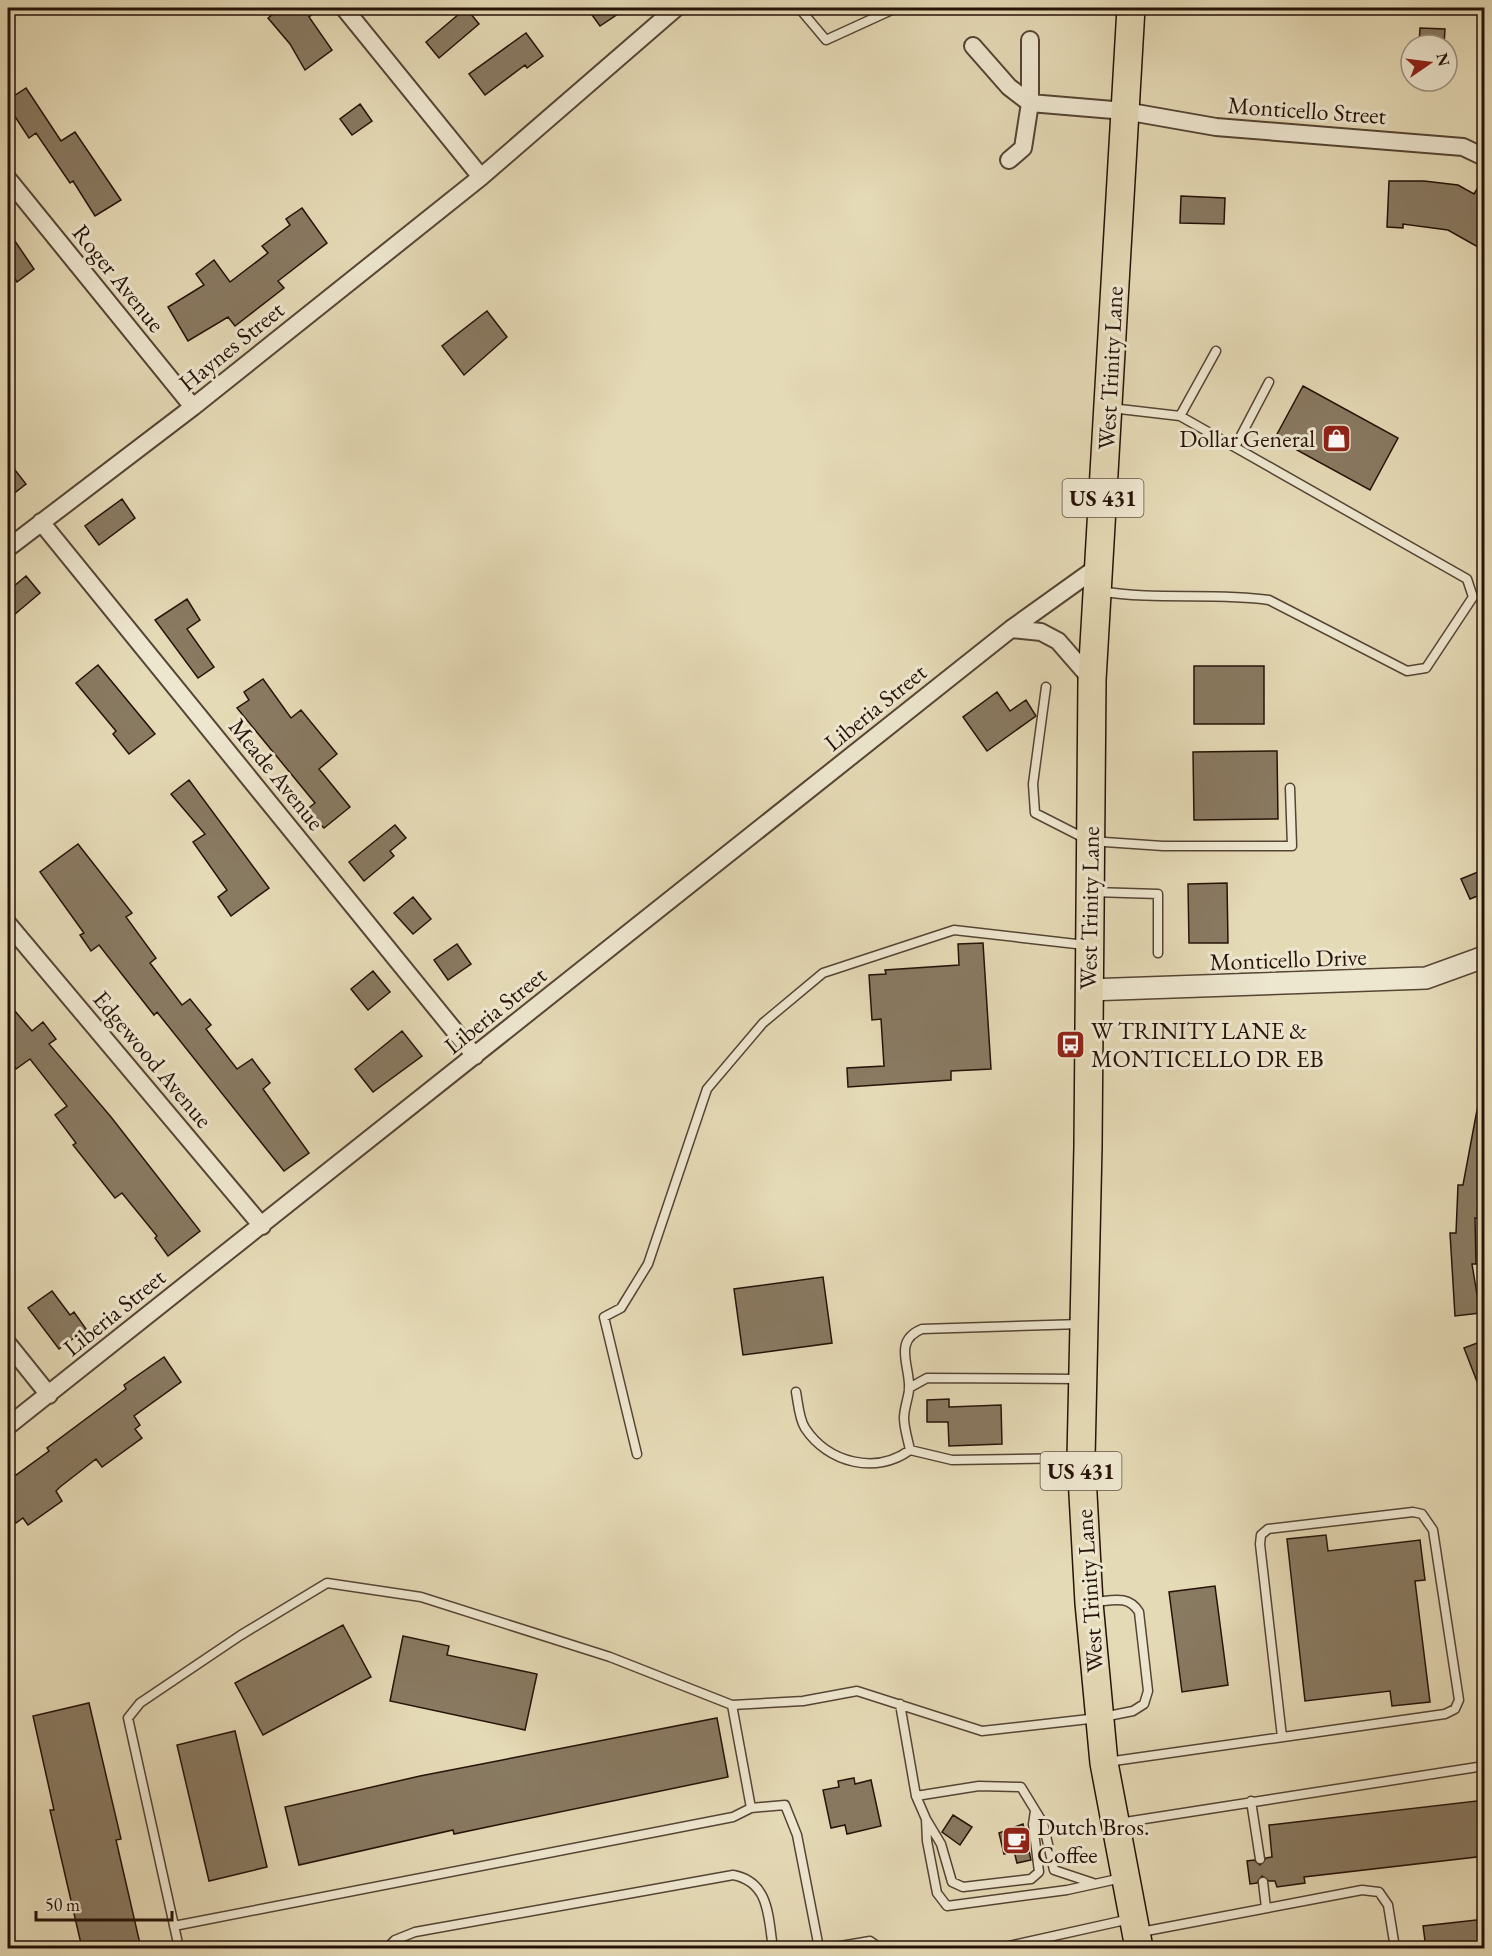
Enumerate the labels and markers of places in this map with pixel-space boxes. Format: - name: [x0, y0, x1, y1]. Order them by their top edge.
- shop icon: Dollar General: [1320, 422, 1352, 454]
- place label: Dollar General: [1179, 423, 1315, 454]
- place label: W TRINITY LANE & MONTICELLO DR EB: [1091, 1015, 1324, 1074]
- bus stop icon: W TRINITY LANE & MONTICELLO DR EB: [1054, 1028, 1086, 1060]
- place label: Dutch Bros. Coffee: [1037, 1811, 1149, 1870]
- cafe icon: Dutch Bros. Coffee: [1000, 1824, 1032, 1856]

